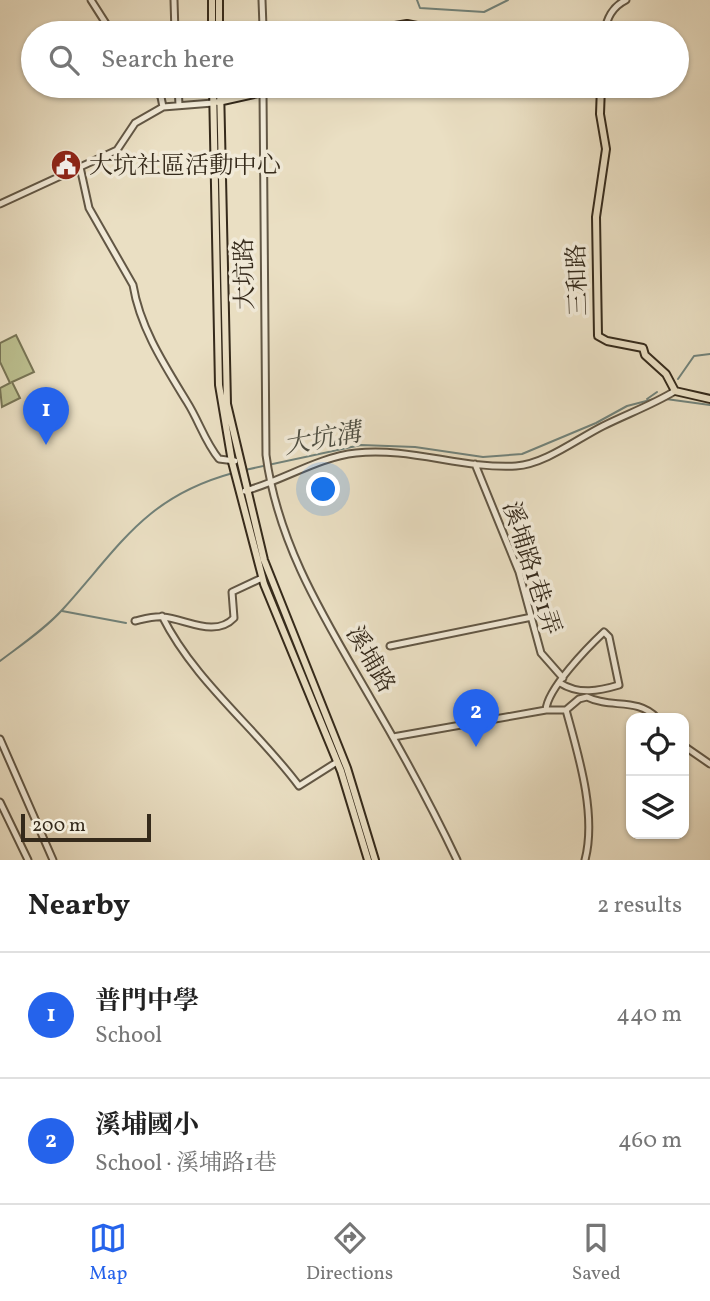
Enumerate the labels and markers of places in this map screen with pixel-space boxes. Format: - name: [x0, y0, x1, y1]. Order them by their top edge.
- public building icon: 大坑社區活動中心: [49, 148, 83, 182]
- place label: 大坑社區活動中心: [89, 150, 281, 184]
- pin: 1: [23, 387, 69, 445]
- pin: 2: [453, 689, 499, 747]

